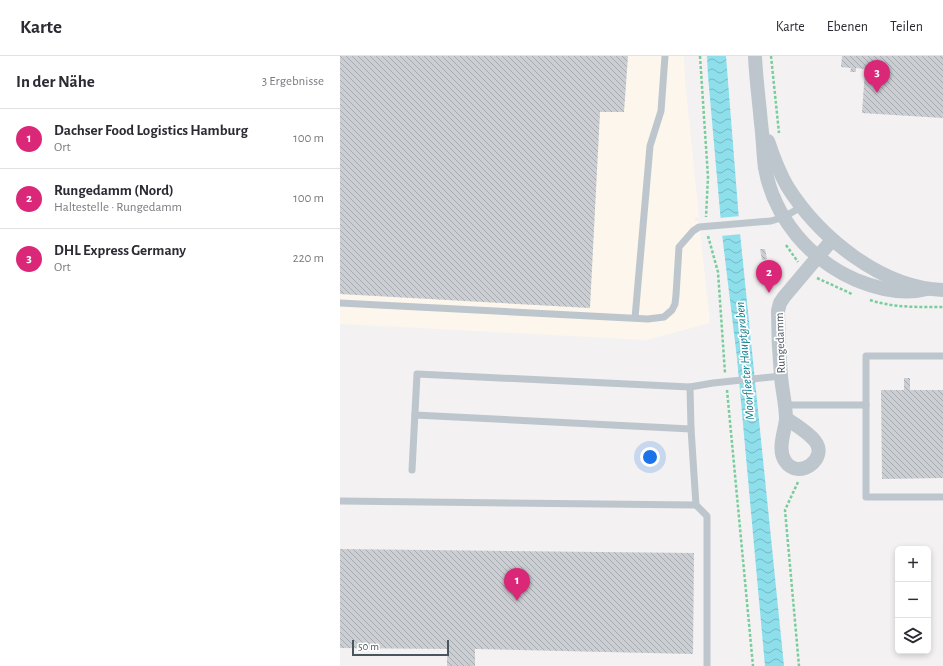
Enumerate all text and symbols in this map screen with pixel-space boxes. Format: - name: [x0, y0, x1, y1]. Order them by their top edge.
- text: Karte: [20, 18, 62, 37]
- text: Karte: [776, 20, 805, 34]
- text: Ebenen: [827, 20, 868, 34]
- text: Teilen: [890, 20, 923, 34]
- pin: 3: [864, 60, 890, 93]
- text: In der Nähe: [16, 73, 95, 90]
- text: 3 Ergebnisse: [262, 75, 324, 88]
- text: Dachser Food Logistics Hamburg: [54, 123, 248, 138]
- text: 1: [27, 132, 31, 145]
- text: 100 m: [293, 132, 324, 145]
- text: Ort: [54, 141, 71, 154]
- text: Rungedamm (Nord): [54, 183, 174, 198]
- text: 2: [26, 192, 32, 205]
- text: 100 m: [293, 192, 324, 205]
- text: Haltestelle · Rungedamm: [54, 201, 182, 214]
- text: DHL Express Germany: [54, 243, 186, 258]
- text: 3: [26, 252, 32, 265]
- text: 220 m: [293, 252, 324, 265]
- pin: 2: [756, 260, 782, 293]
- text: Ort: [54, 261, 71, 274]
- water label: Moorfleeter Hauptgraben: [734, 301, 757, 421]
- street label: Rungedamm: [773, 312, 787, 374]
- your location: [640, 447, 660, 467]
- map controls: [895, 546, 931, 654]
- button: +: [895, 546, 931, 582]
- pin: 1: [504, 568, 530, 601]
- button: −: [895, 582, 931, 618]
- button: layers: [895, 618, 931, 654]
- scale bar: [352, 638, 449, 657]
- text: 50 m: [358, 641, 379, 652]

